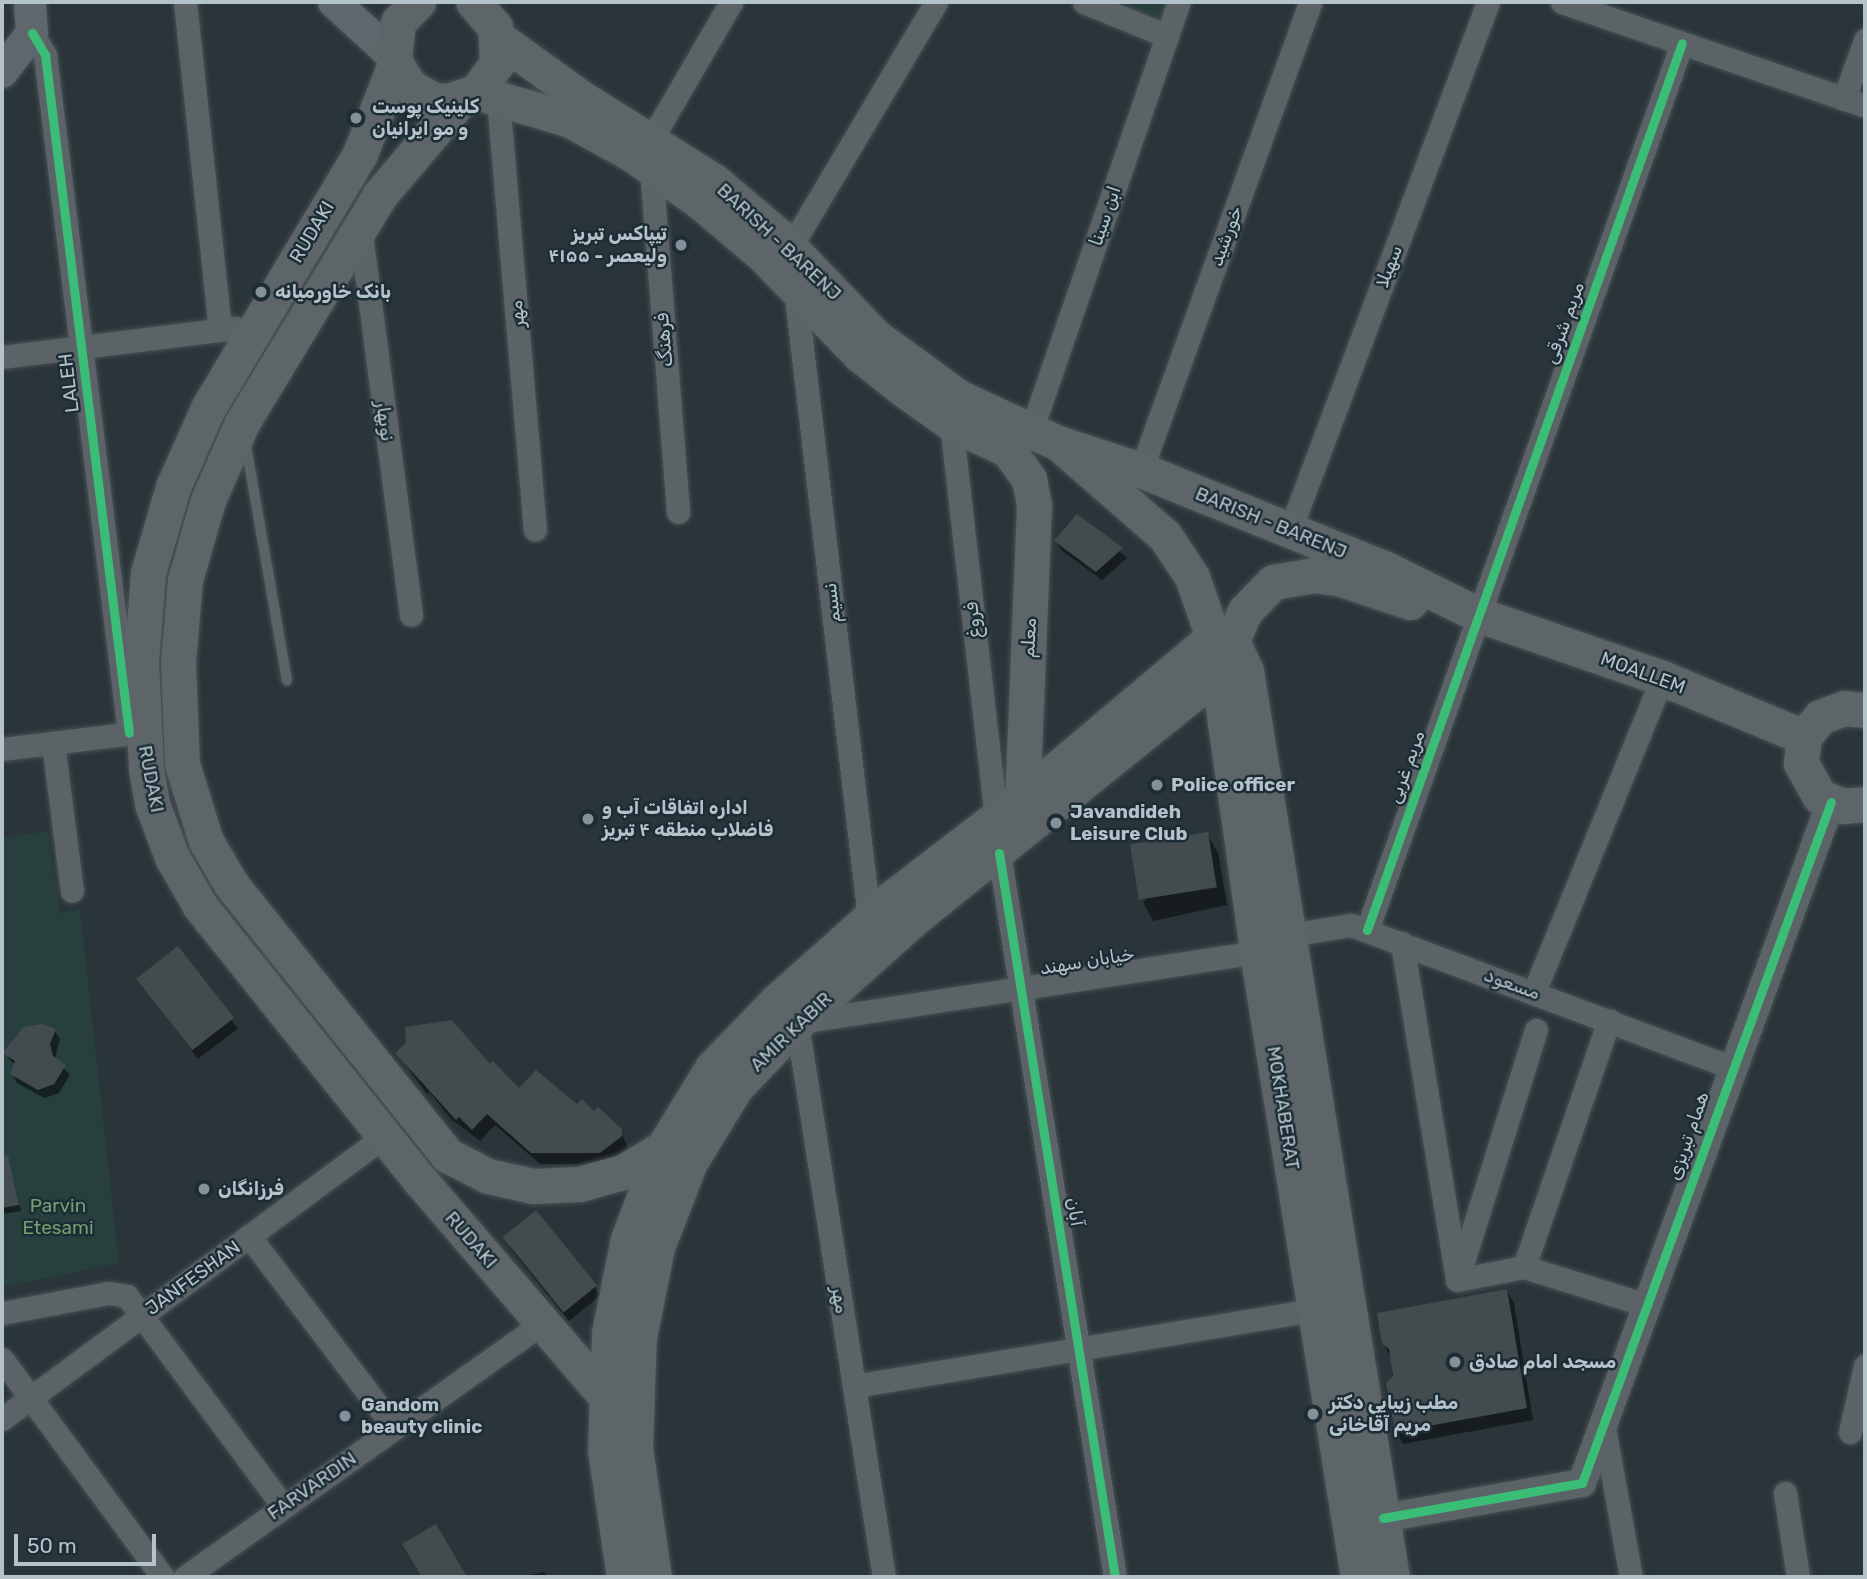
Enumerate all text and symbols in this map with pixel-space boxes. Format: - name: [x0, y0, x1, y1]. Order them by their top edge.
- place label: کلینیک پوست و مو ایرانیان: [372, 96, 479, 140]
- marker: کلینیک پوست و مو ایرانیان: [346, 108, 366, 128]
- street label: BARISH - BARENJ: [712, 179, 846, 305]
- street label: ابن سینا: [1084, 183, 1126, 249]
- street label: RUDAKI: [285, 197, 339, 267]
- street label: خورشید: [1205, 203, 1247, 269]
- place label: تیپاکس تبریز ولیعصر - ۴۱۵۵: [548, 223, 667, 267]
- marker: تیپاکس تبریز ولیعصر - ۴۱۵۵: [673, 237, 689, 253]
- street label: سهیلا: [1371, 242, 1407, 290]
- street label: مریم شرقی: [1539, 279, 1589, 367]
- place label: بانک خاورمیانه: [275, 281, 391, 303]
- marker: بانک خاورمیانه: [253, 284, 269, 300]
- street label: مهر: [504, 299, 530, 329]
- street label: فرهنگ: [650, 312, 678, 368]
- street label: LALEH: [54, 352, 84, 414]
- street label: نوبهار: [371, 399, 399, 443]
- street label: BARISH - BARENJ: [1192, 482, 1350, 564]
- street label: نسیم: [818, 582, 846, 624]
- street label: فروغ: [960, 601, 986, 639]
- street label: معلم: [1017, 617, 1041, 659]
- street label: MOALLEM: [1598, 647, 1688, 699]
- street label: مریم غربی: [1382, 727, 1430, 807]
- street label: RUDAKI: [133, 743, 169, 815]
- place label: Police officer: [1171, 774, 1295, 796]
- marker: Police officer: [1149, 777, 1165, 793]
- place label: اداره اتفاقات آب و فاضلاب منطقه ۴ تبریز: [602, 797, 773, 841]
- place label: Javandideh Leisure Club: [1070, 801, 1187, 845]
- marker: اداره اتفاقات آب و فاضلاب منطقه ۴ تبریز: [580, 811, 596, 827]
- marker: Javandideh Leisure Club: [1048, 815, 1064, 831]
- street label: خیابان سهند: [1038, 942, 1136, 980]
- street label: مسعود: [1481, 963, 1543, 1005]
- street label: AMIR KABIR: [745, 987, 837, 1077]
- street label: MOKHABERAT: [1262, 1045, 1304, 1171]
- street label: همام تبریزی: [1662, 1089, 1714, 1183]
- place label: فرزانگان: [218, 1178, 284, 1200]
- marker: فرزانگان: [196, 1181, 212, 1197]
- park label: Parvin Etesami: [22, 1195, 94, 1239]
- street label: آبان: [1061, 1196, 1089, 1228]
- street label: RUDAKI: [440, 1207, 502, 1273]
- street label: JANFESHAN: [141, 1236, 245, 1320]
- street label: مهر: [827, 1285, 853, 1315]
- place label: مسجد امام صادق: [1469, 1351, 1616, 1373]
- marker: مسجد امام صادق: [1447, 1354, 1463, 1370]
- place label: مطب زیبایی دکتر مریم آقاخانی: [1329, 1392, 1458, 1436]
- place label: Gandom beauty clinic: [361, 1394, 483, 1438]
- marker: مطب زیبایی دکتر مریم آقاخانی: [1303, 1404, 1323, 1424]
- marker: Gandom beauty clinic: [335, 1406, 355, 1426]
- street label: FARVARDIN: [263, 1447, 361, 1525]
- scale bar: [18, 1520, 159, 1564]
- text: 50 m: [27, 1533, 77, 1558]

